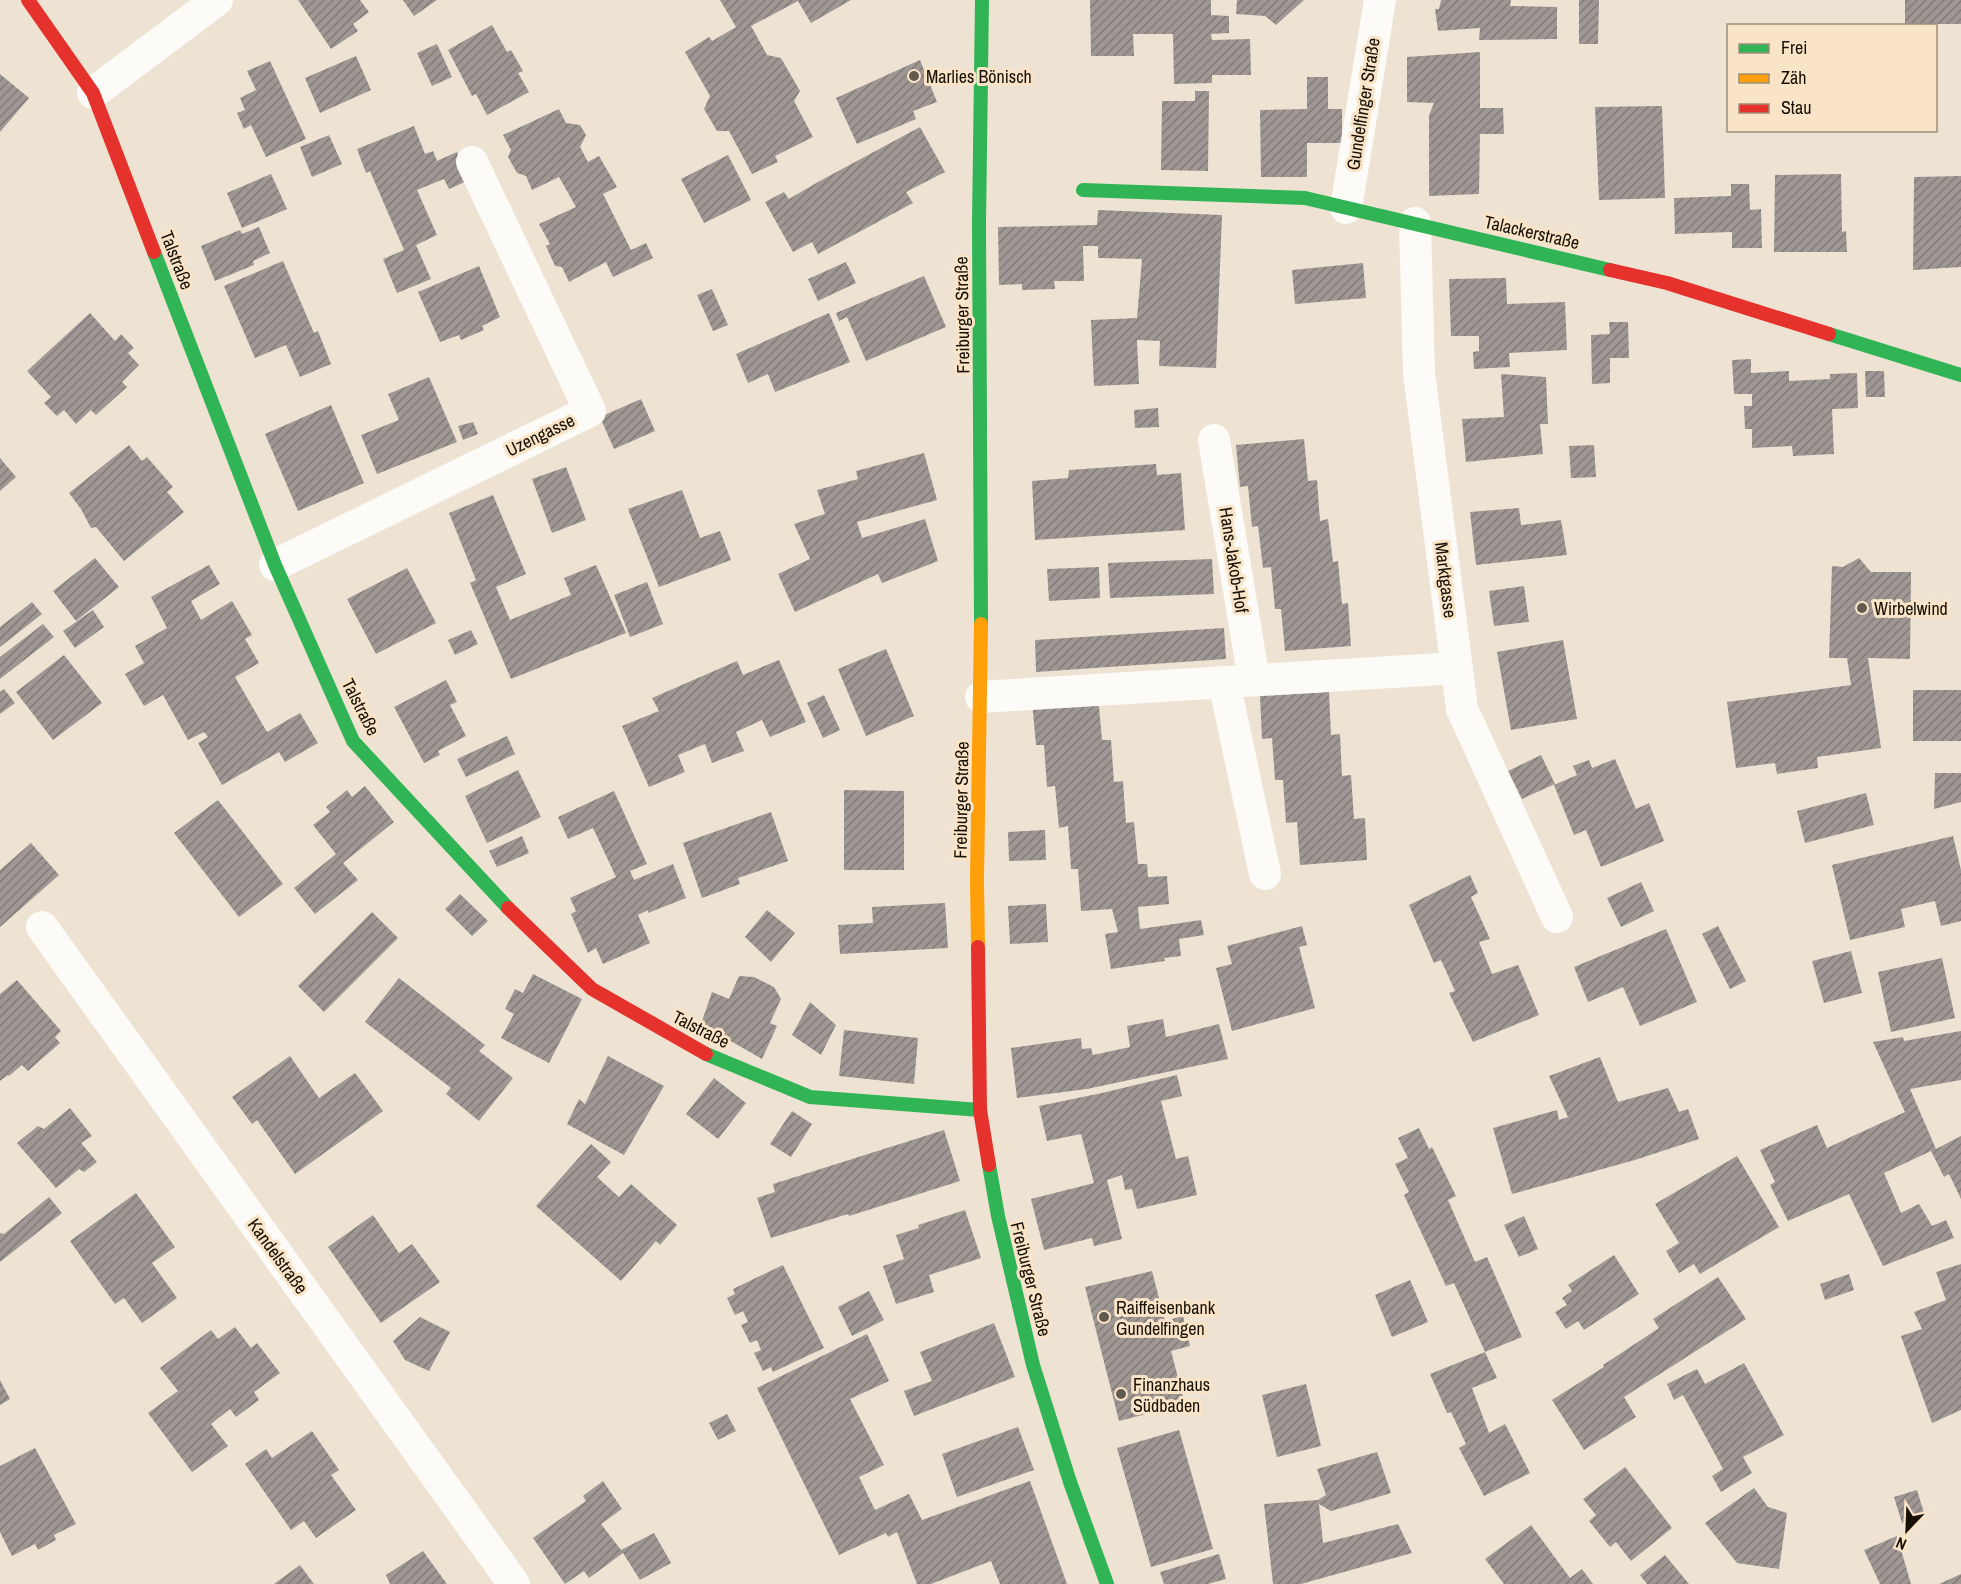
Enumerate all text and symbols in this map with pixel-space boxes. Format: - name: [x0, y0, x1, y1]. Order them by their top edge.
- legend: [1727, 24, 1937, 132]
- text: Frei: [1781, 35, 1807, 60]
- street label: Gundelfinger Straße: [1340, 36, 1386, 172]
- place label: Marlies Bönisch: [926, 64, 1032, 89]
- text: Zäh: [1781, 65, 1806, 90]
- marker: Marlies Bönisch: [907, 69, 921, 83]
- text: Stau: [1781, 95, 1811, 120]
- street label: Talackerstraße: [1482, 209, 1582, 255]
- street label: Talstraße: [154, 227, 200, 293]
- street label: Freiburger Straße: [948, 256, 976, 374]
- street label: Uzengasse: [501, 408, 579, 462]
- street label: Hans-Jakob-Hof: [1213, 505, 1255, 615]
- street label: Marktgasse: [1429, 541, 1463, 619]
- place label: Wirbelwind: [1874, 596, 1948, 621]
- marker: Wirbelwind: [1855, 601, 1869, 615]
- street label: Talstraße: [336, 674, 386, 740]
- street label: Freiburger Straße: [947, 741, 975, 859]
- street label: Talstraße: [668, 1004, 734, 1054]
- street label: Kandelstraße: [242, 1213, 314, 1299]
- street label: Freiburger Straße: [1005, 1219, 1057, 1339]
- place label: Raiffeisenbank Gundelfingen: [1116, 1295, 1216, 1341]
- marker: Raiffeisenbank Gundelfingen: [1097, 1310, 1111, 1324]
- place label: Finanzhaus Südbaden: [1133, 1372, 1210, 1418]
- marker: Finanzhaus Südbaden: [1114, 1387, 1128, 1401]
- north arrow: [1877, 1500, 1937, 1560]
- text: N: [1892, 1532, 1910, 1556]

